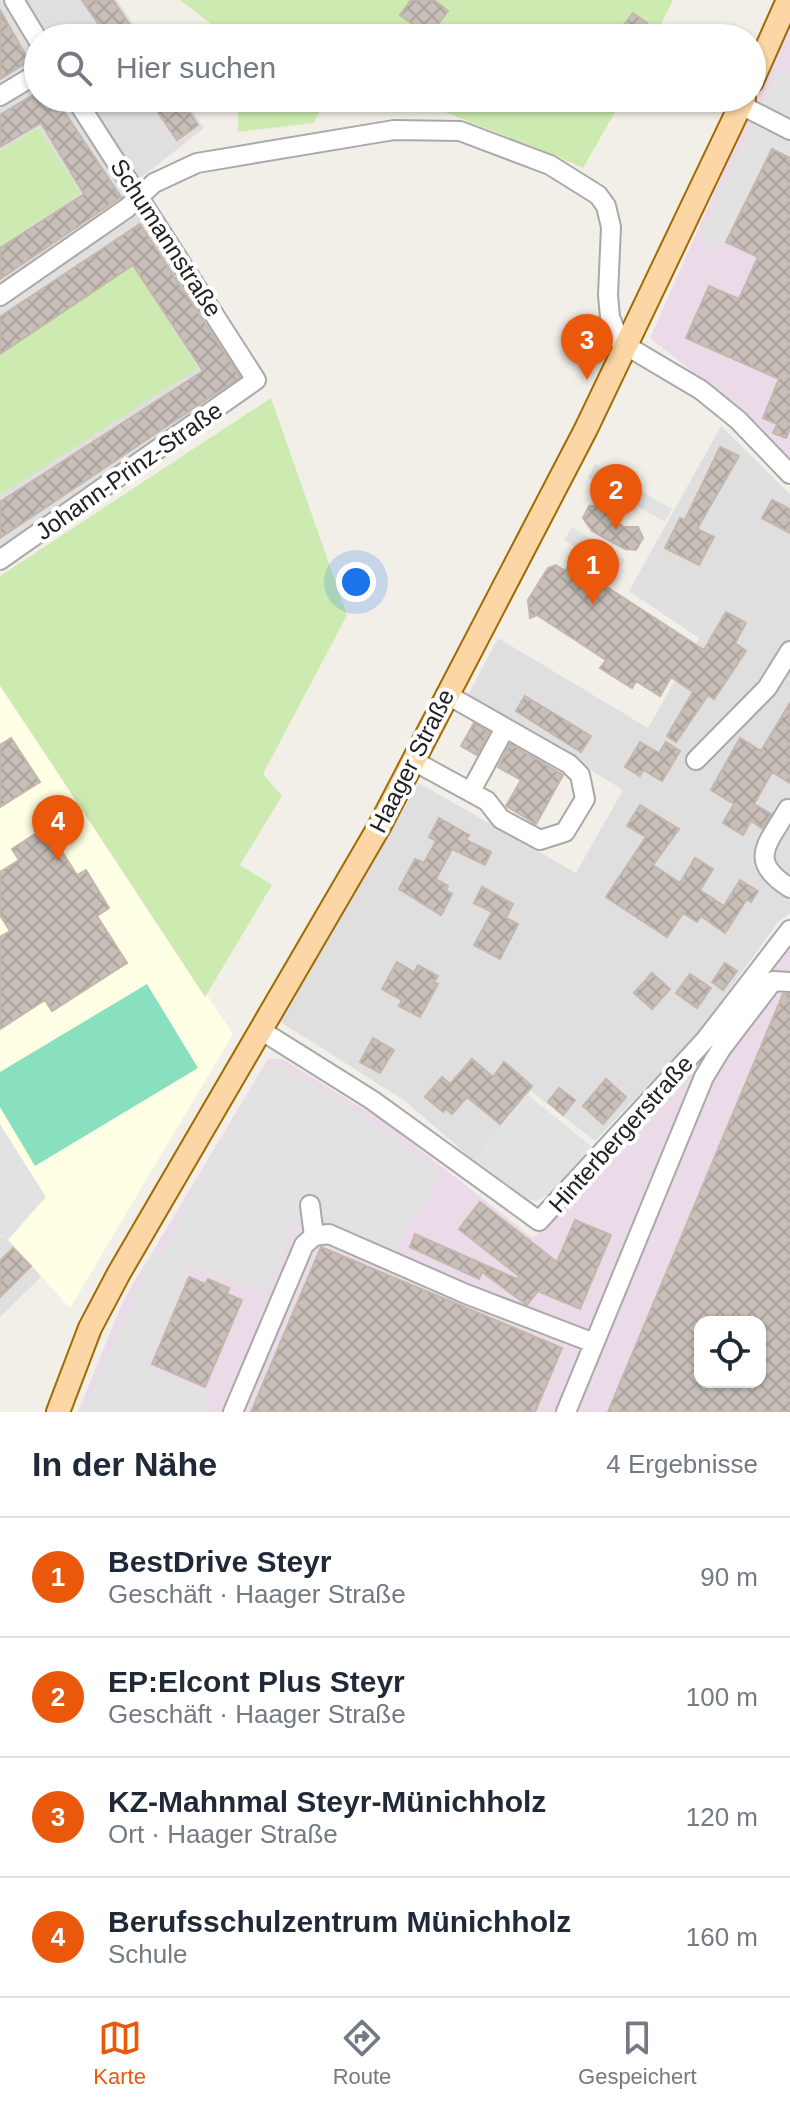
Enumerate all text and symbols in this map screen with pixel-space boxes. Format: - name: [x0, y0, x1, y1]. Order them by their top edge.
- search box: [24, 24, 766, 112]
- icon: search: [52, 46, 96, 90]
- text: Hier suchen: [116, 51, 276, 84]
- street label: Schumannstraße: [105, 154, 228, 322]
- pin: 3: [561, 314, 613, 380]
- street label: Johann-Prinz-Straße: [30, 396, 227, 545]
- pin: 2: [590, 464, 642, 530]
- pin: 1: [567, 539, 619, 605]
- your location: [336, 562, 376, 602]
- street label: Haager Straße: [364, 685, 459, 837]
- pin: 4: [32, 795, 84, 861]
- street label: Hinterbergerstraße: [543, 1050, 698, 1218]
- map controls: [694, 1316, 766, 1388]
- button: locate: [694, 1316, 766, 1388]
- text: In der Nähe: [32, 1445, 217, 1483]
- text: 4 Ergebnisse: [606, 1449, 758, 1479]
- text: BestDrive Steyr: [108, 1545, 331, 1578]
- text: 1: [51, 1562, 65, 1592]
- text: 90 m: [700, 1562, 758, 1592]
- text: Geschäft · Haager Straße: [108, 1579, 406, 1609]
- text: EP:Elcont Plus Steyr: [108, 1665, 405, 1698]
- text: 2: [51, 1682, 65, 1712]
- text: 100 m: [686, 1682, 758, 1712]
- text: Geschäft · Haager Straße: [108, 1699, 406, 1729]
- text: KZ-Mahnmal Steyr-Münichholz: [108, 1785, 546, 1818]
- text: 3: [51, 1802, 65, 1832]
- text: 120 m: [686, 1802, 758, 1832]
- text: Ort · Haager Straße: [108, 1819, 338, 1849]
- text: Berufsschulzentrum Münichholz: [108, 1905, 571, 1938]
- text: 4: [51, 1922, 65, 1952]
- text: 160 m: [686, 1922, 758, 1952]
- text: Schule: [108, 1939, 188, 1969]
- tab: Karte: [93, 2016, 146, 2090]
- tab: Route: [333, 2016, 391, 2090]
- tab: Gespeichert: [578, 2016, 697, 2090]

